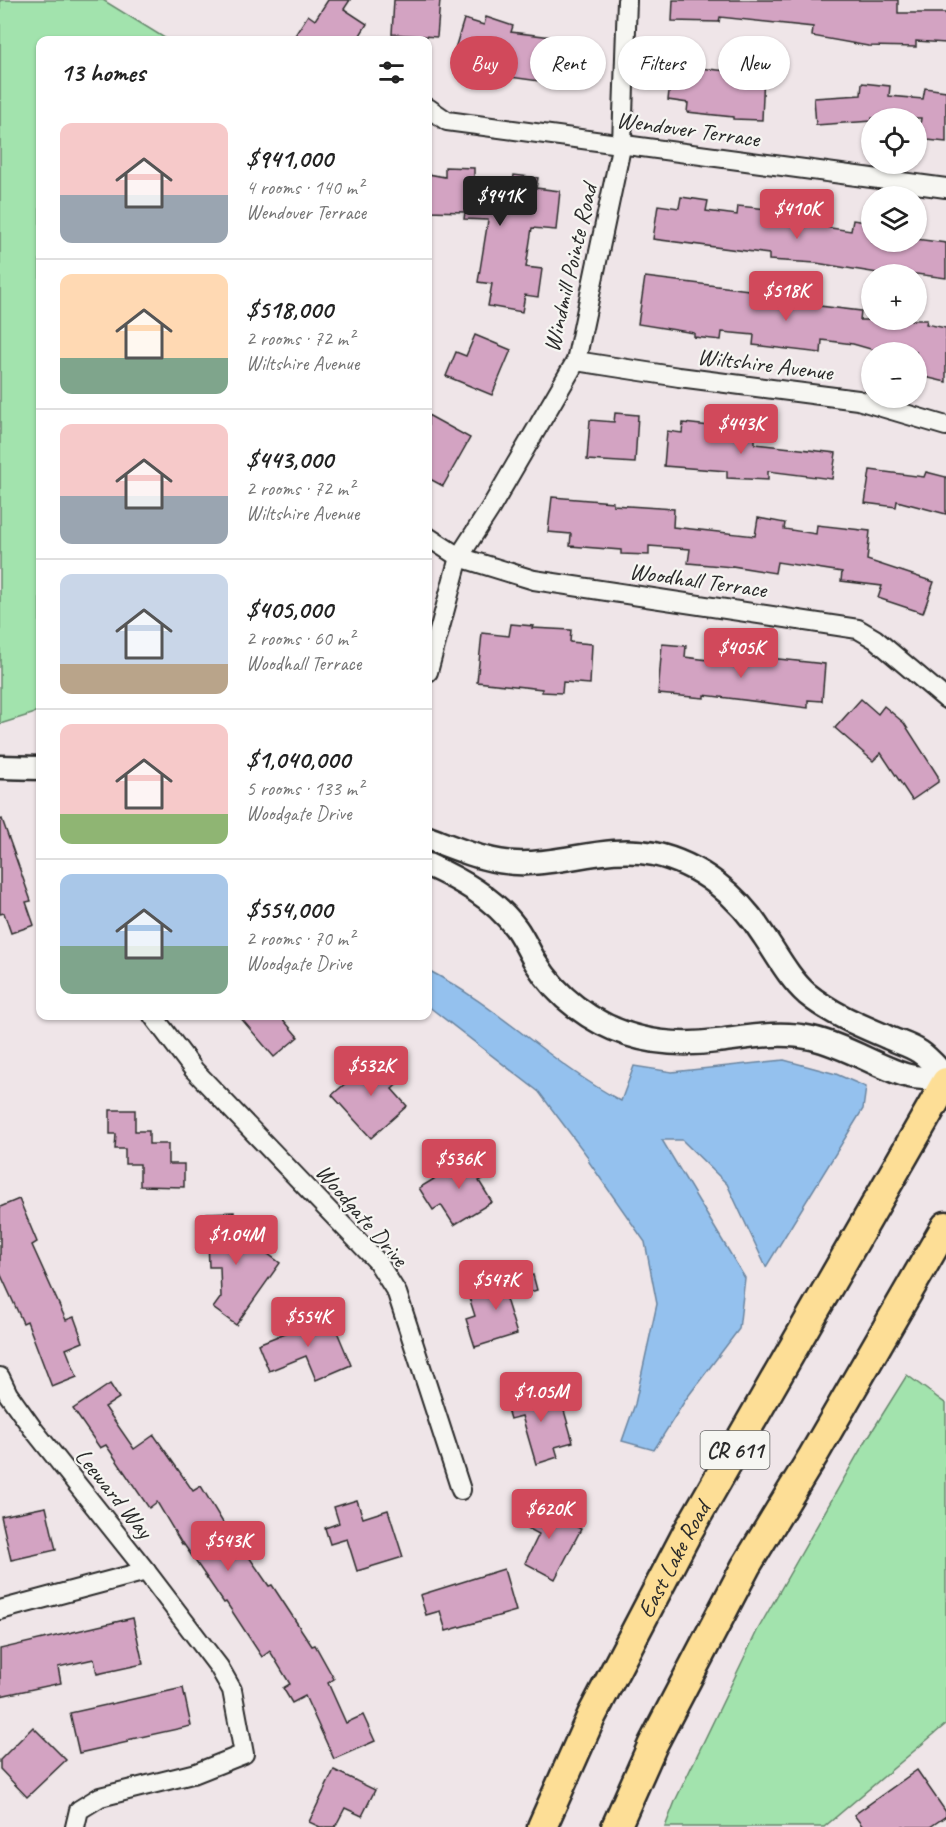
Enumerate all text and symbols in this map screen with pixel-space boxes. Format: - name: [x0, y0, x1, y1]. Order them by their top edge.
- chip: Buy: [450, 36, 518, 90]
- chip: Rent: [530, 36, 606, 90]
- chip: Filters: [618, 36, 706, 90]
- chip: New: [718, 36, 790, 90]
- text: 13 homes: [60, 56, 145, 89]
- icon: filters: [375, 56, 408, 89]
- street label: Wendover Terrace: [615, 104, 764, 154]
- map controls: [861, 108, 927, 408]
- button: locate: [861, 108, 927, 174]
- text: $941,000: [246, 142, 333, 175]
- icon: home: [108, 147, 180, 219]
- text: 4 rooms · 140 m²: [246, 175, 363, 200]
- pin: $941K: [458, 176, 542, 227]
- street label: Windmill Pointe Road: [536, 178, 605, 355]
- text: $941K: [477, 183, 523, 208]
- button: layers: [861, 186, 927, 252]
- pin: $410K: [755, 189, 839, 240]
- text: $410K: [774, 196, 820, 221]
- text: Wendover Terrace: [246, 200, 366, 225]
- button: +: [861, 264, 927, 330]
- pin: $518K: [744, 271, 828, 322]
- text: $518K: [763, 278, 809, 303]
- text: $518,000: [246, 293, 333, 326]
- icon: home: [108, 298, 180, 370]
- text: 2 rooms · 72 m²: [246, 326, 354, 351]
- street label: Wiltshire Avenue: [696, 341, 836, 387]
- button: −: [861, 342, 927, 408]
- text: Wiltshire Avenue: [246, 351, 359, 376]
- pin: $443K: [699, 404, 783, 455]
- text: $443K: [718, 411, 764, 436]
- text: $443,000: [246, 443, 333, 476]
- icon: home: [108, 448, 180, 520]
- text: 2 rooms · 72 m²: [246, 476, 354, 501]
- text: Wiltshire Avenue: [246, 501, 359, 526]
- street label: Woodhall Terrace: [627, 556, 771, 605]
- text: $405,000: [246, 593, 333, 626]
- icon: home: [108, 598, 180, 670]
- text: 2 rooms · 60 m²: [246, 626, 354, 651]
- pin: $405K: [699, 628, 783, 679]
- text: $405K: [718, 635, 764, 660]
- text: Woodhall Terrace: [246, 651, 361, 676]
- text: $1,040,000: [246, 743, 350, 776]
- icon: home: [108, 748, 180, 820]
- text: 5 rooms · 133 m²: [246, 776, 363, 801]
- text: Woodgate Drive: [246, 801, 351, 826]
- text: $554,000: [246, 893, 332, 926]
- icon: home: [108, 898, 180, 970]
- text: 2 rooms · 70 m²: [246, 926, 354, 951]
- text: Woodgate Drive: [246, 951, 351, 976]
- pin: $532K: [329, 1046, 413, 1097]
- text: $532K: [348, 1053, 394, 1078]
- pin: $536K: [417, 1139, 501, 1190]
- text: $536K: [436, 1146, 482, 1171]
- street label: Woodgate Drive: [309, 1157, 416, 1274]
- pin: $1.04M: [187, 1215, 285, 1266]
- text: $1.04M: [209, 1222, 263, 1247]
- pin: $547K: [454, 1260, 538, 1311]
- text: $547K: [473, 1267, 519, 1292]
- pin: $554K: [266, 1297, 350, 1348]
- text: $554K: [285, 1304, 331, 1329]
- pin: $1.05M: [492, 1372, 590, 1423]
- text: $1.05M: [514, 1379, 568, 1404]
- road number: CR 611: [700, 1431, 770, 1469]
- street label: Leeward Way: [69, 1442, 161, 1546]
- pin: $620K: [507, 1489, 591, 1540]
- street label: East Lake Road: [630, 1493, 718, 1623]
- text: $620K: [526, 1496, 572, 1521]
- pin: $543K: [186, 1521, 270, 1572]
- text: $543K: [205, 1528, 251, 1553]

